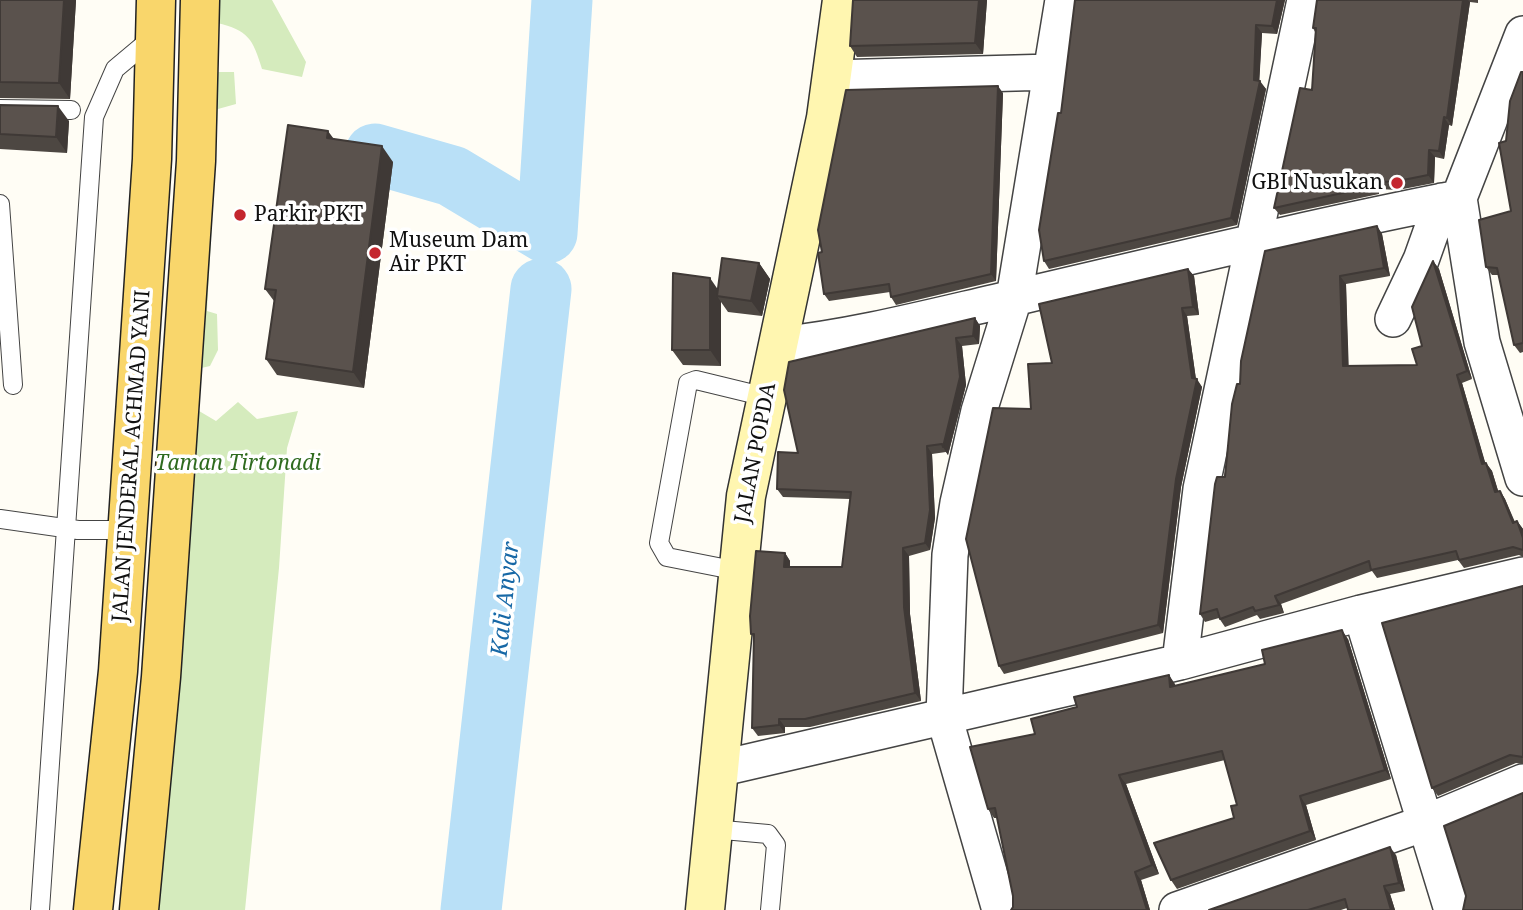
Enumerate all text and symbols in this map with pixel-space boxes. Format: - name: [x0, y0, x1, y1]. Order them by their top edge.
- place label: GBI Nusukan: [1251, 170, 1383, 196]
- marker: GBI Nusukan: [1389, 175, 1405, 191]
- place label: Parkir PKT: [254, 202, 363, 228]
- marker: Parkir PKT: [232, 207, 248, 223]
- place label: Museum Dam Air PKT: [389, 228, 528, 278]
- marker: Museum Dam Air PKT: [367, 245, 383, 261]
- street label: JALAN JENDERAL ACHMAD YANI: [108, 289, 156, 623]
- street label: JALAN POPDA: [730, 381, 782, 525]
- park label: Taman Tirtonadi: [155, 451, 321, 477]
- water label: Kali Anyar: [486, 540, 526, 658]

